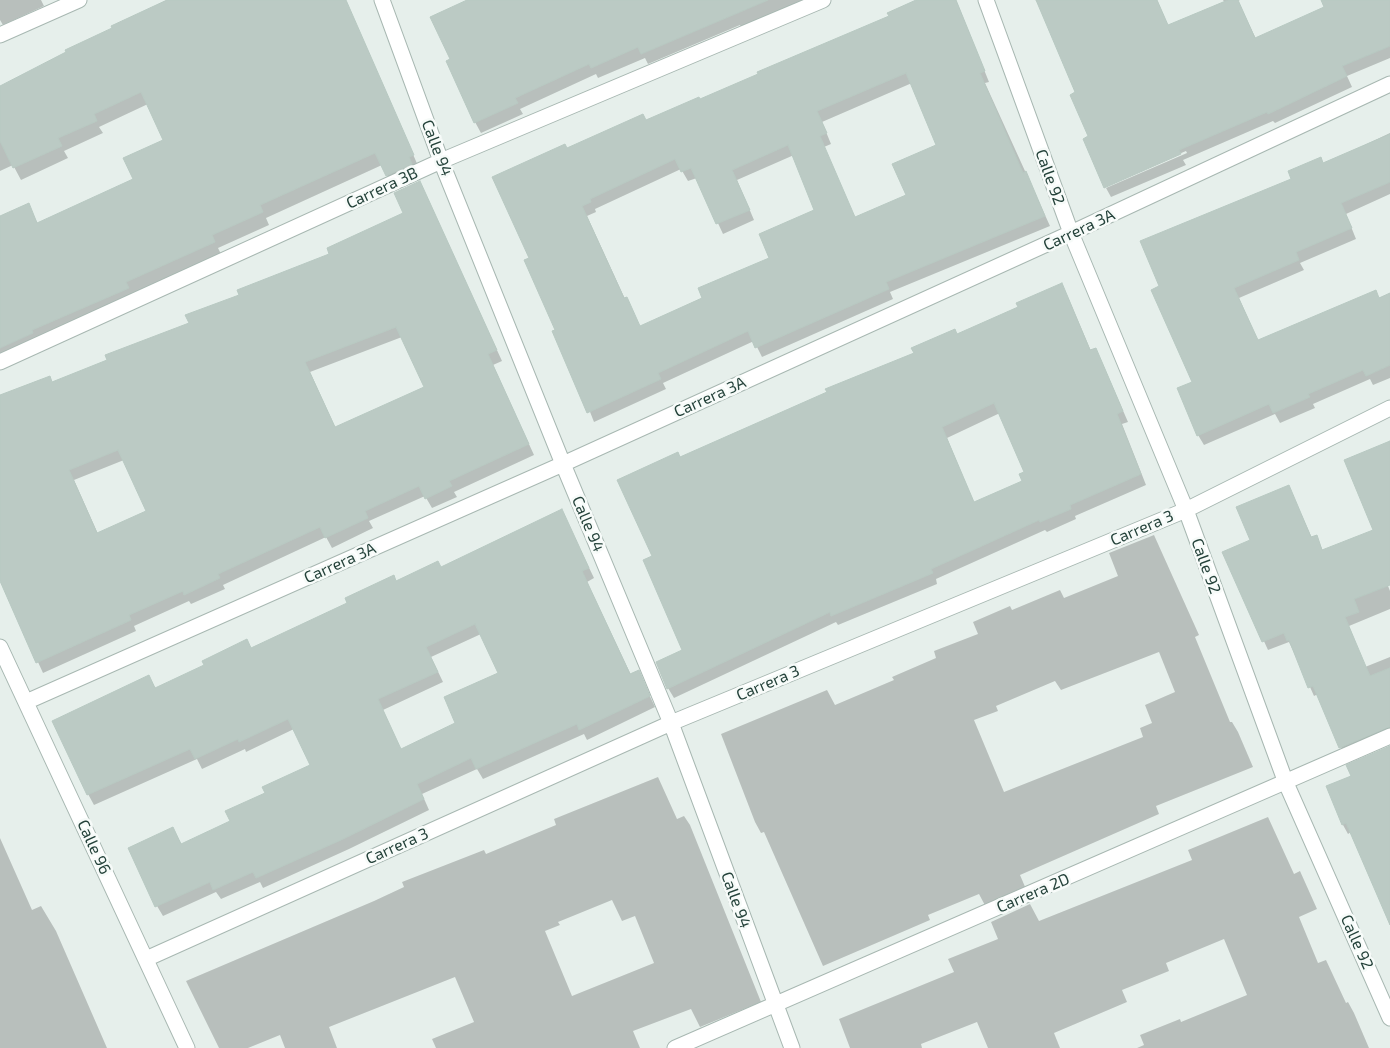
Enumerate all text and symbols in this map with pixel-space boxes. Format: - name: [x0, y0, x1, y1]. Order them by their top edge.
- street label: Calle 94: [418, 117, 456, 179]
- street label: Calle 92: [1031, 147, 1069, 207]
- street label: Carrera 3B: [343, 163, 421, 213]
- street label: Carrera 3A: [1040, 205, 1118, 255]
- street label: Carrera 3A: [671, 373, 749, 421]
- street label: Calle 94: [568, 493, 608, 555]
- street label: Carrera 3: [1108, 506, 1176, 550]
- street label: Calle 92: [1187, 536, 1225, 596]
- street label: Carrera 3A: [301, 539, 379, 587]
- street label: Carrera 3: [734, 661, 802, 705]
- street label: Calle 96: [73, 817, 115, 877]
- street label: Carrera 3: [363, 824, 431, 868]
- street label: Calle 94: [717, 869, 755, 931]
- street label: Carrera 2D: [994, 869, 1072, 917]
- street label: Calle 92: [1336, 912, 1378, 972]

